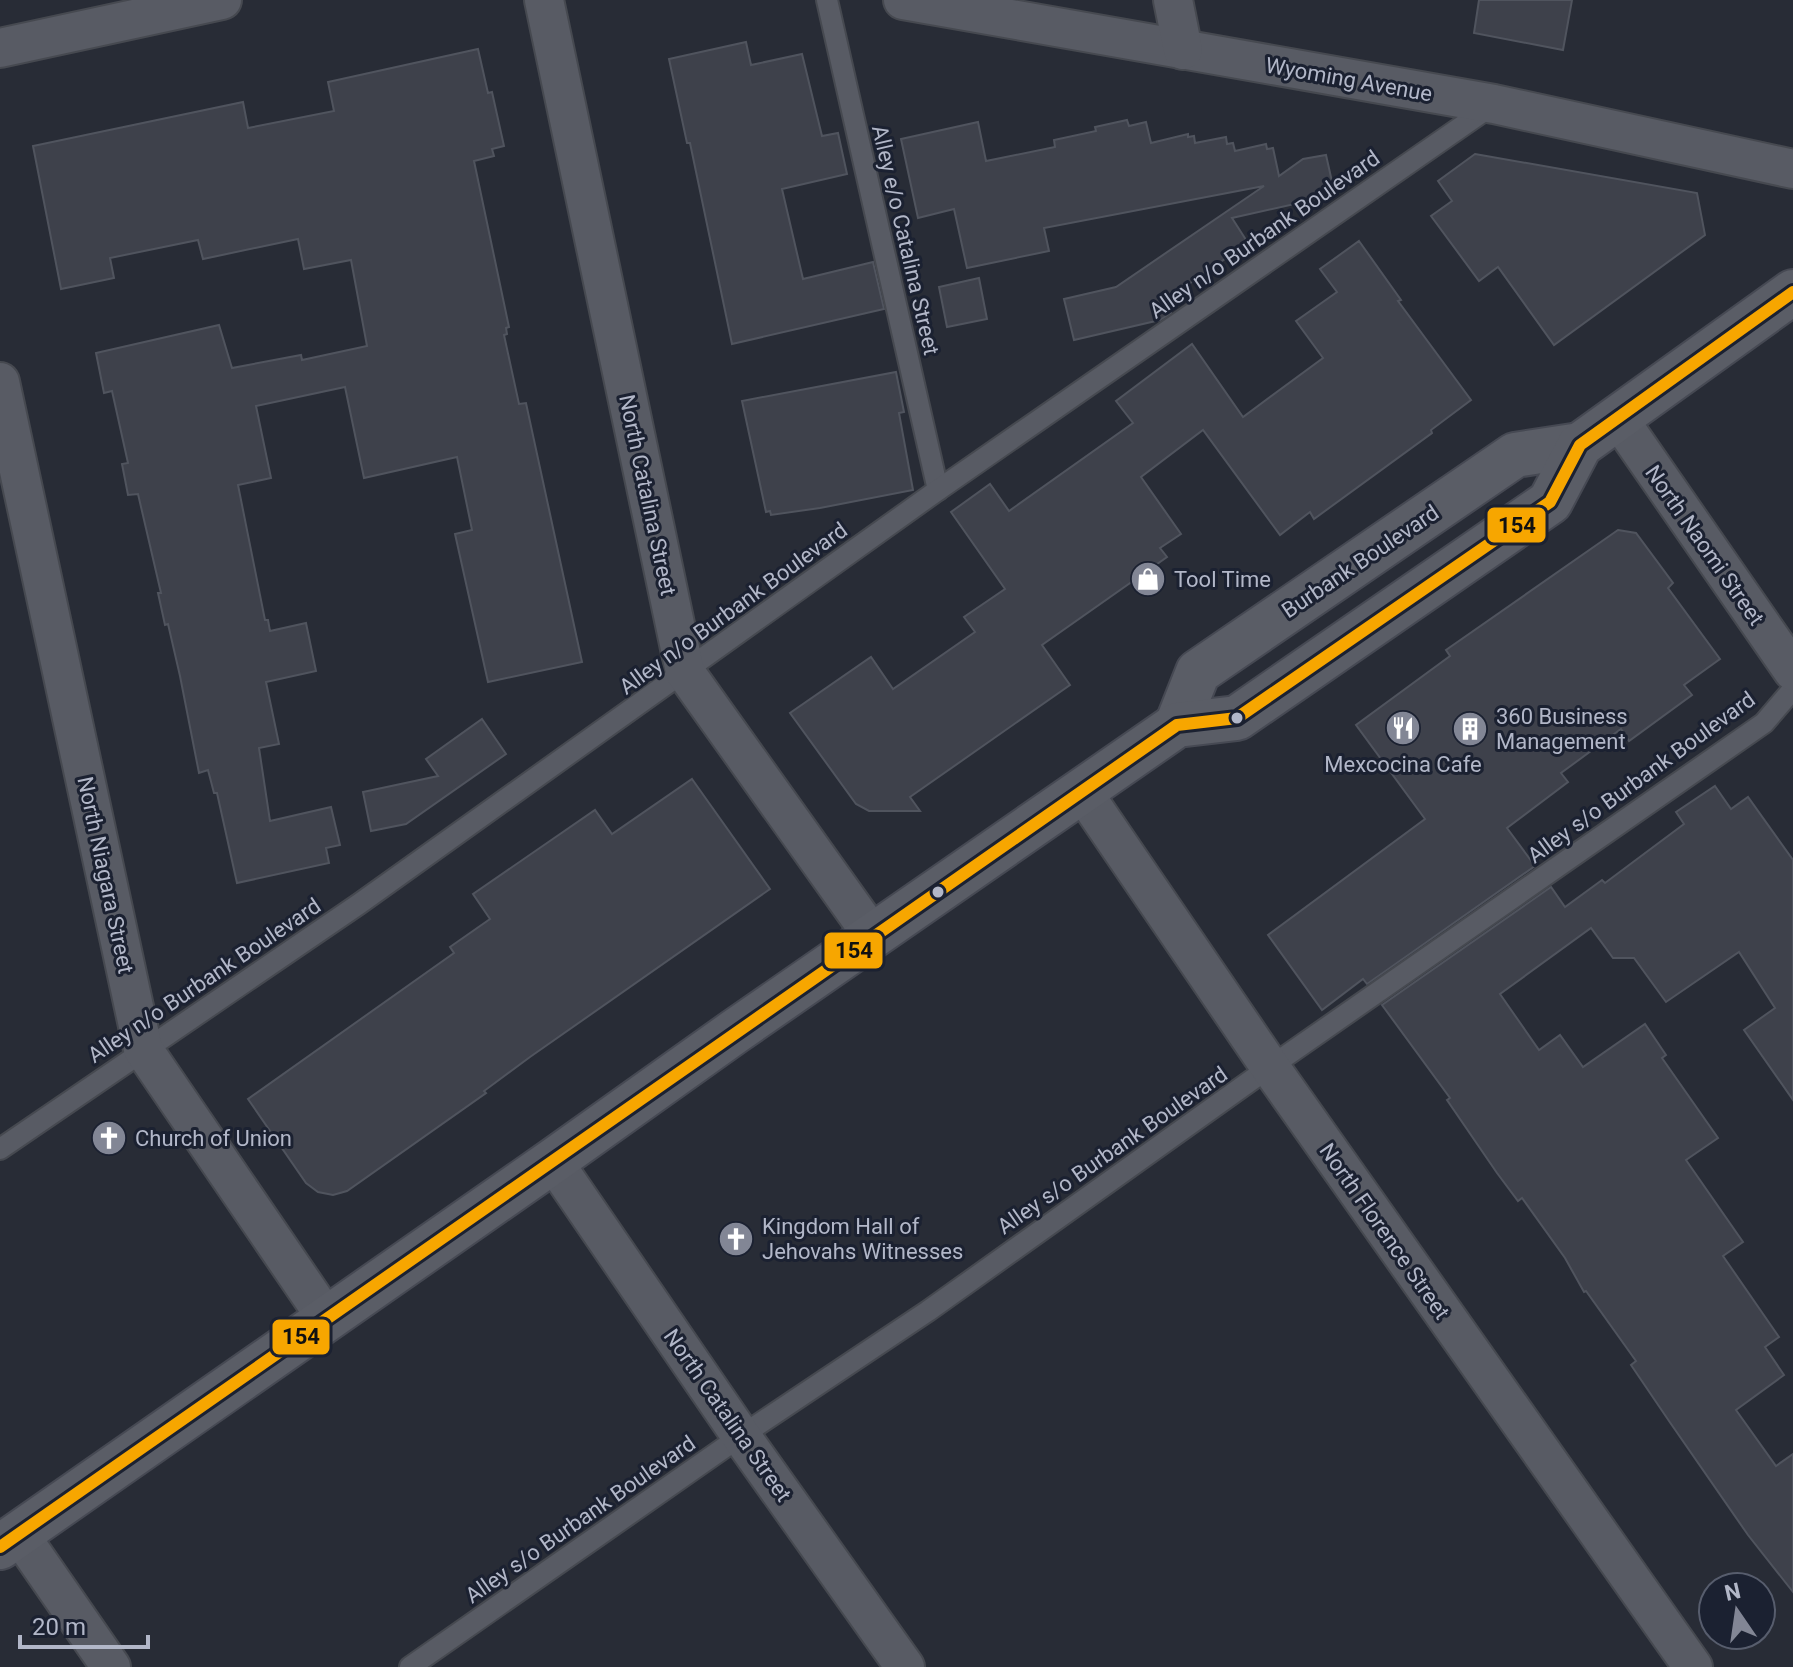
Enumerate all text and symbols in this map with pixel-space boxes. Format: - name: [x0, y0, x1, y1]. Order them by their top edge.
- street label: Wyoming Avenue: [1264, 53, 1434, 106]
- street label: Alley e/o Catalina Street: [867, 123, 944, 357]
- street label: Alley n/o Burbank Boulevard: [1144, 145, 1384, 324]
- street label: North Catalina Street: [614, 392, 681, 598]
- street label: North Naomi Street: [1640, 461, 1769, 630]
- street label: Burbank Boulevard: [1277, 500, 1443, 623]
- line badge: 154: [1486, 506, 1547, 544]
- text: 154: [1498, 513, 1536, 538]
- street label: Alley n/o Burbank Boulevard: [615, 517, 852, 699]
- shop icon: Tool Time: [1129, 560, 1167, 598]
- place label: Tool Time: [1174, 567, 1271, 592]
- street label: Alley s/o Burbank Boulevard: [1523, 687, 1760, 868]
- place label: 360 Business Management: [1496, 704, 1628, 754]
- restaurant icon: Mexcocina Cafe: [1384, 709, 1422, 747]
- unlabelled marker: [1229, 710, 1245, 726]
- building icon: 360 Business Management: [1451, 710, 1489, 748]
- place label: Mexcocina Cafe: [1324, 752, 1482, 777]
- street label: North Niagara Street: [72, 774, 139, 976]
- unlabelled marker: [930, 884, 946, 900]
- street label: Alley n/o Burbank Boulevard: [83, 893, 325, 1068]
- line badge: 154: [823, 931, 884, 970]
- text: 154: [835, 938, 873, 963]
- street label: Alley s/o Burbank Boulevard: [993, 1061, 1232, 1239]
- church icon: Church of Union: [90, 1119, 128, 1157]
- place label: Church of Union: [135, 1126, 292, 1151]
- street label: North Florence Street: [1314, 1139, 1455, 1324]
- place label: Kingdom Hall of Jehovahs Witnesses: [762, 1214, 963, 1264]
- church icon: Kingdom Hall of Jehovahs Witnesses: [717, 1220, 755, 1258]
- line badge: 154: [271, 1318, 331, 1356]
- text: 154: [282, 1324, 320, 1349]
- street label: North Catalina Street: [659, 1324, 797, 1506]
- street label: Alley s/o Burbank Boulevard: [461, 1430, 700, 1608]
- north arrow: [1697, 1571, 1777, 1651]
- text: N: [1722, 1578, 1743, 1606]
- scale bar: [20, 1599, 148, 1649]
- text: 20 m: [32, 1613, 86, 1641]

